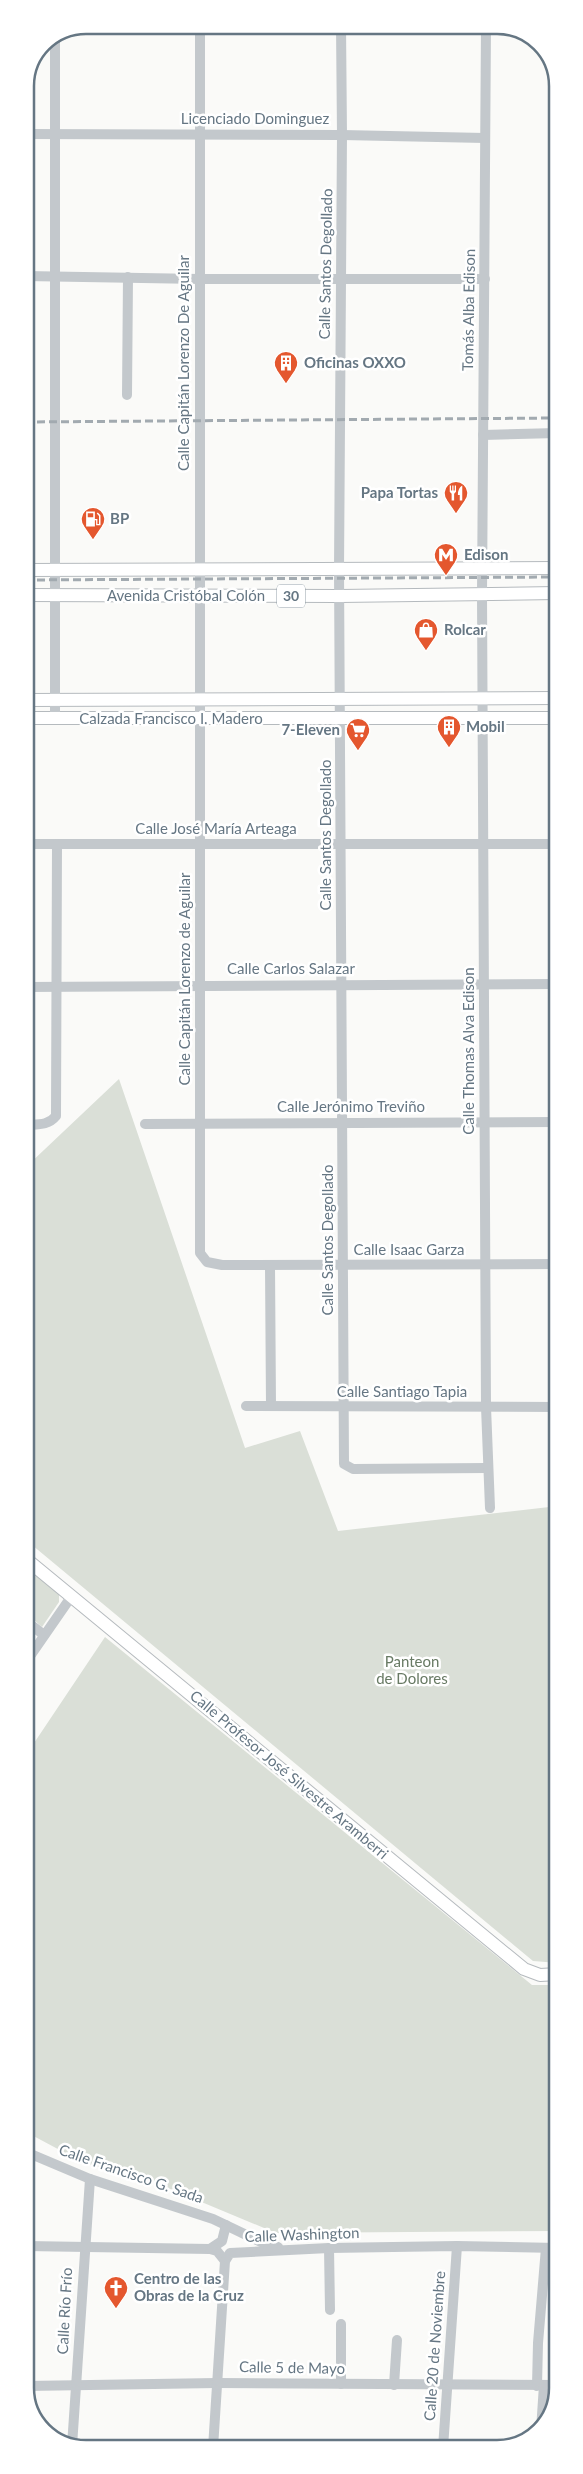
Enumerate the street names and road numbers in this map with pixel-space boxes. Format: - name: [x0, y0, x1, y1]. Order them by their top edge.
- street label: Licenciado Dominguez: [181, 109, 329, 127]
- street label: Calle Santos Degollado: [315, 188, 335, 340]
- street label: Tomás Alba Edison: [458, 249, 478, 371]
- street label: Calle Capitán Lorenzo De Aguilar: [174, 255, 192, 471]
- road number: 30: [277, 584, 305, 608]
- street label: Avenida Cristóbal Colón: [107, 586, 265, 604]
- street label: Calzada Francisco I. Madero: [79, 709, 263, 727]
- street label: Calle Santos Degollado: [316, 759, 334, 911]
- street label: Calle José María Arteaga: [135, 819, 297, 837]
- street label: Calle Capitán Lorenzo de Aguilar: [175, 872, 193, 1085]
- street label: Calle Carlos Salazar: [227, 959, 355, 977]
- street label: Calle Thomas Alva Edison: [459, 967, 477, 1135]
- street label: Calle Jerónimo Treviño: [277, 1097, 425, 1115]
- street label: Calle Santos Degollado: [318, 1164, 336, 1316]
- street label: Calle Isaac Garza: [354, 1240, 464, 1258]
- street label: Calle Santiago Tapia: [337, 1382, 467, 1400]
- street label: Calle Profesor José Silvestre Aramberri: [187, 1686, 392, 1862]
- street label: Calle Francisco G. Sada: [57, 2140, 206, 2206]
- street label: Calle Washington: [244, 2223, 360, 2245]
- street label: Calle Río Frío: [53, 2267, 75, 2355]
- street label: Calle 20 de Noviembre: [420, 2270, 448, 2422]
- street label: Calle 5 de Mayo: [239, 2357, 345, 2377]

